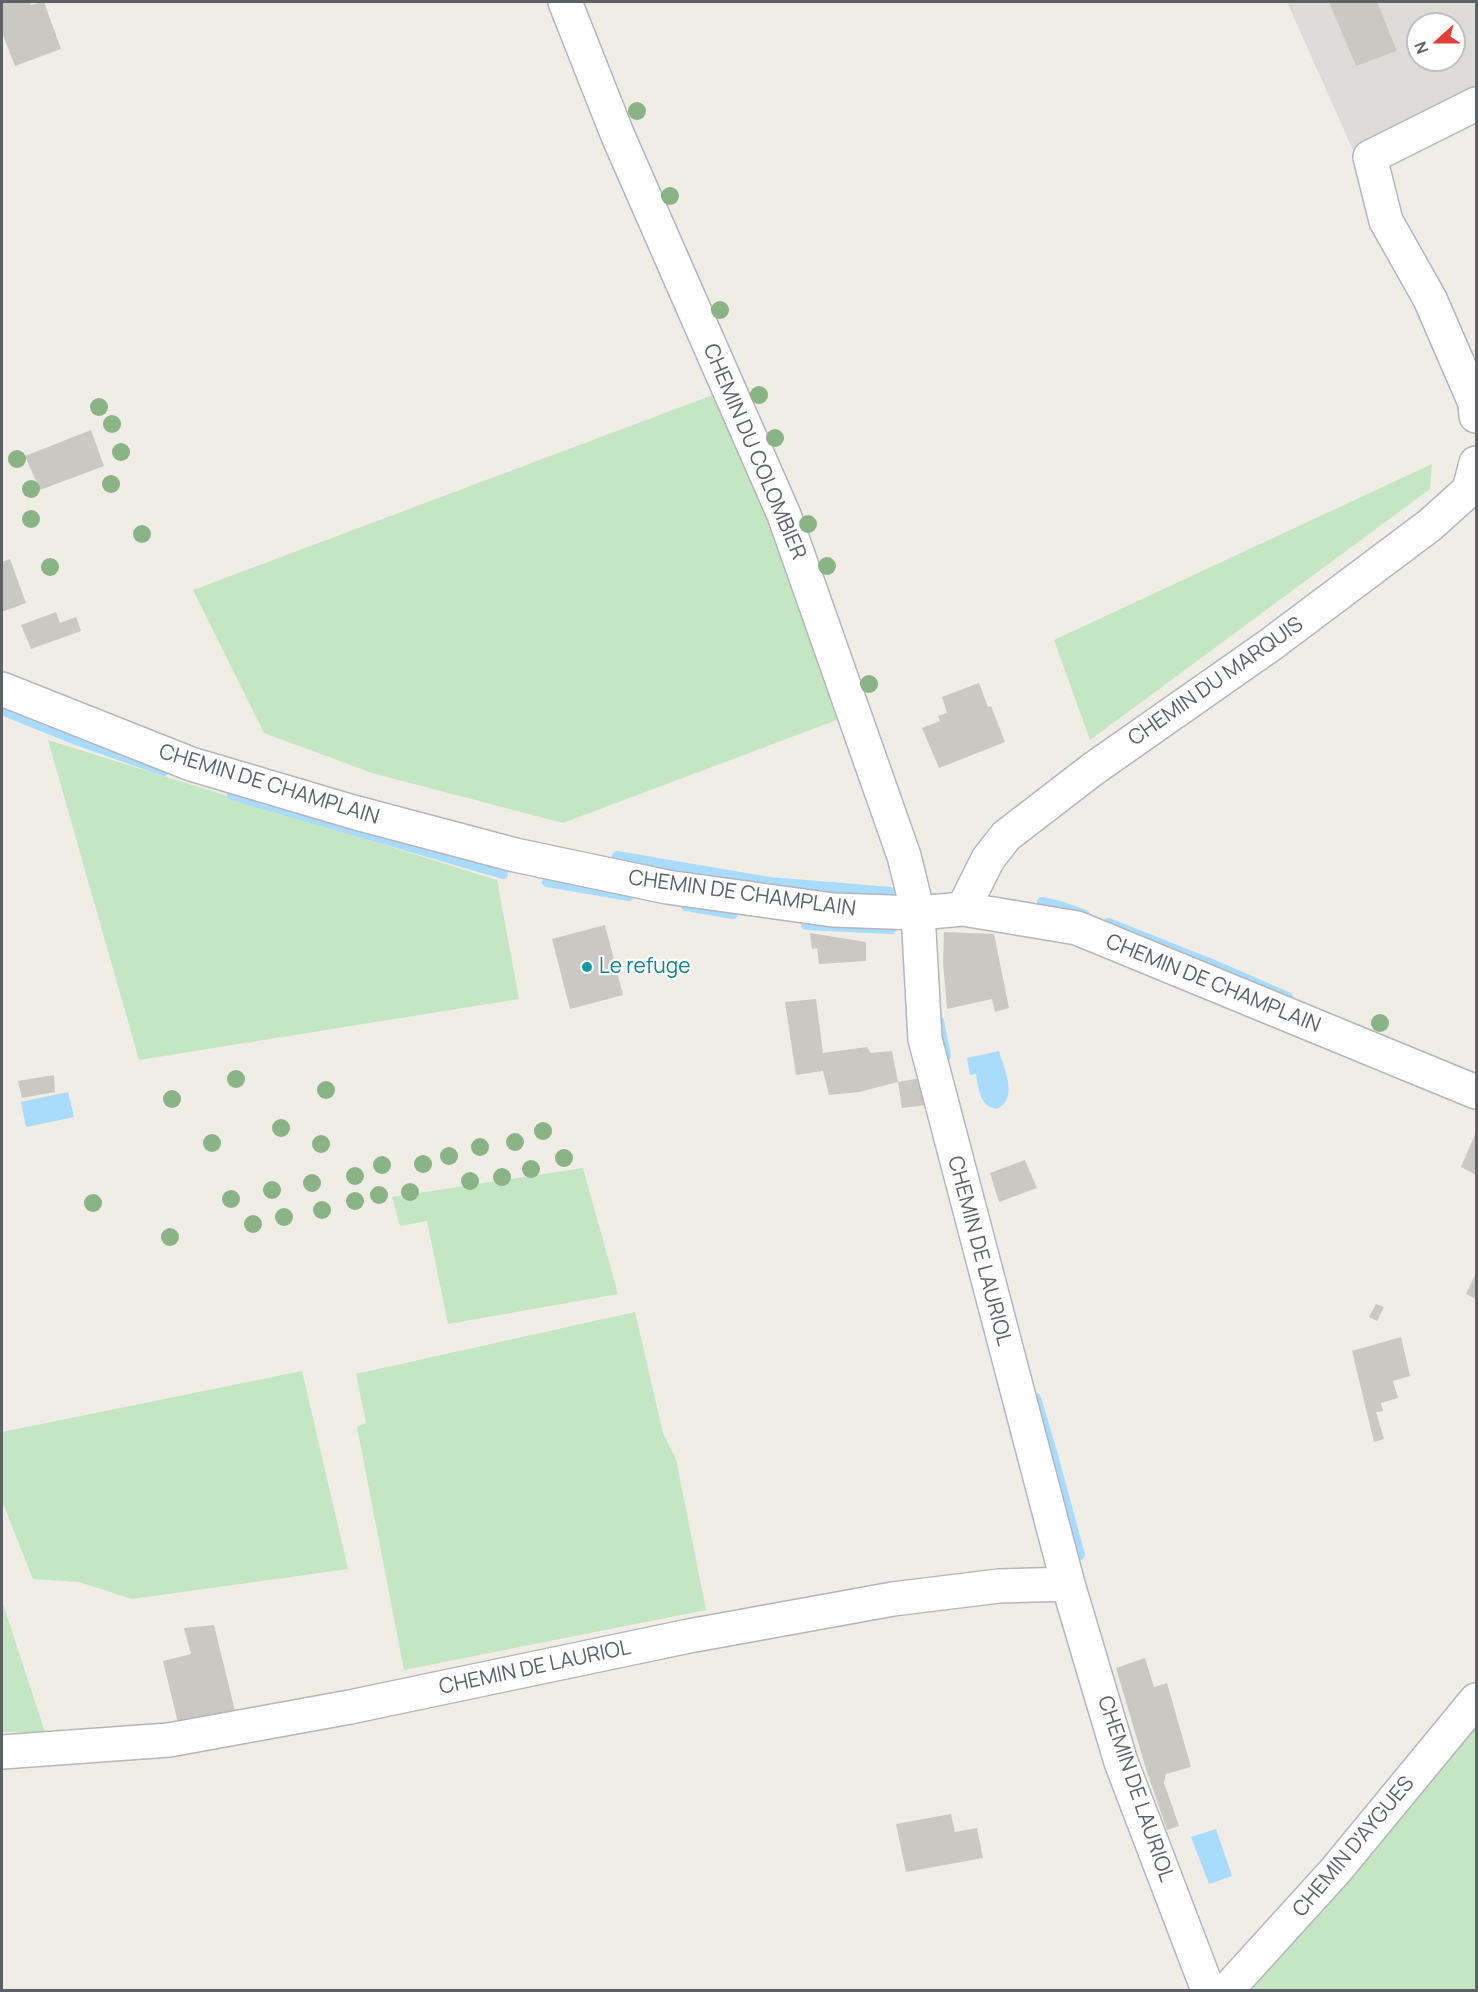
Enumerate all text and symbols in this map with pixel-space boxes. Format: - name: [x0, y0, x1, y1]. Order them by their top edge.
- north arrow: [1406, 12, 1466, 72]
- text: N: [1409, 38, 1433, 57]
- street label: CHEMIN DU COLOMBIER: [697, 340, 811, 564]
- street label: CHEMIN DU MARQUIS: [1124, 612, 1308, 752]
- street label: CHEMIN DE CHAMPLAIN: [156, 739, 382, 831]
- street label: CHEMIN DE CHAMPLAIN: [627, 866, 857, 922]
- street label: CHEMIN DE CHAMPLAIN: [1102, 929, 1324, 1039]
- place label: Le refuge: [599, 954, 690, 980]
- marker: Le refuge: [580, 960, 594, 974]
- street label: CHEMIN DE LAURIOL: [942, 1153, 1016, 1349]
- street label: CHEMIN DE LAURIOL: [437, 1635, 633, 1701]
- street label: CHEMIN DE LAURIOL: [1091, 1693, 1179, 1885]
- street label: CHEMIN D'AYGUES: [1288, 1772, 1420, 1922]

